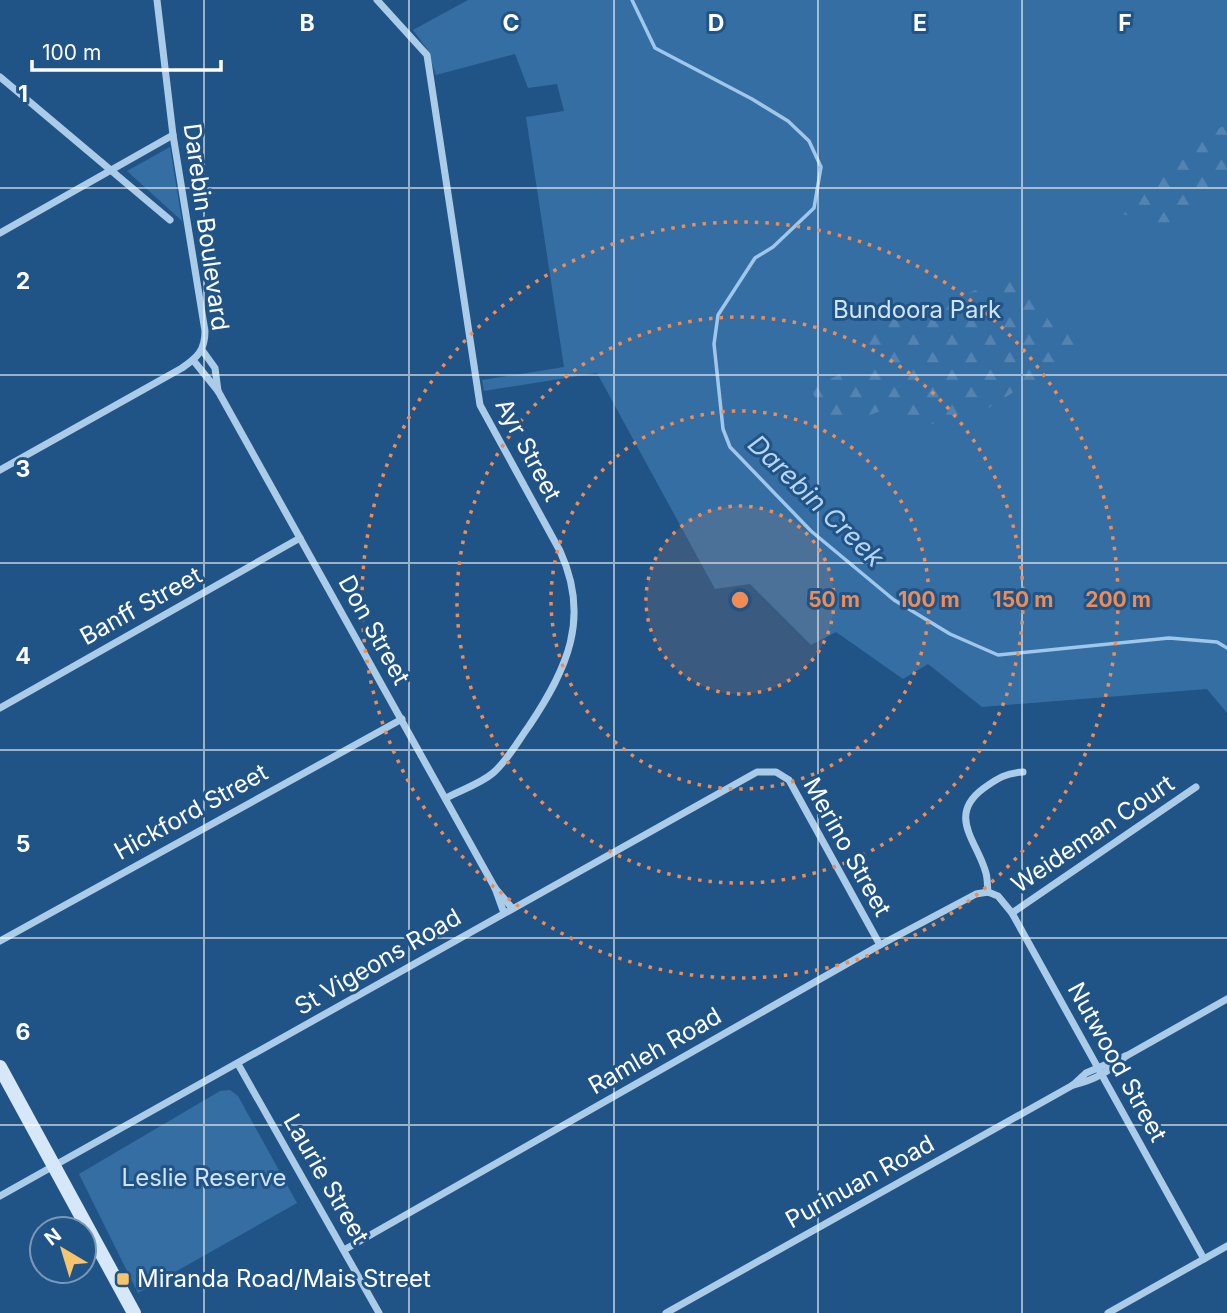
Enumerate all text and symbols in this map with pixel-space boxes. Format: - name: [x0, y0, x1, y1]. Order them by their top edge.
- text: B: [299, 9, 315, 37]
- text: C: [502, 9, 520, 37]
- text: D: [708, 9, 724, 37]
- text: E: [913, 9, 927, 37]
- text: F: [1118, 9, 1132, 37]
- scale bar: [32, 28, 220, 72]
- text: 100 m: [42, 40, 101, 65]
- text: 1: [18, 80, 28, 108]
- street label: Darebin Boulevard: [178, 122, 235, 332]
- text: 2: [16, 267, 30, 295]
- park label: Bundoora Park: [833, 295, 1001, 324]
- street label: Ayr Street: [489, 394, 568, 506]
- water label: Darebin Creek: [742, 428, 891, 574]
- text: 3: [16, 455, 30, 483]
- street label: Banff Street: [75, 560, 207, 651]
- street label: Don Street: [333, 570, 416, 690]
- text: 50 m: [808, 587, 860, 612]
- text: 100 m: [898, 587, 960, 612]
- text: 150 m: [993, 587, 1053, 612]
- text: 200 m: [1085, 587, 1151, 612]
- centre of rings: [728, 588, 752, 612]
- text: 4: [15, 642, 31, 670]
- street label: Hickford Street: [109, 757, 273, 866]
- street label: Weideman Court: [1006, 768, 1180, 899]
- street label: Merino Street: [797, 772, 898, 921]
- text: 5: [16, 830, 30, 858]
- street label: St Vigeons Road: [290, 902, 466, 1021]
- street label: Nutwood Street: [1062, 977, 1173, 1147]
- street label: Ramleh Road: [583, 1001, 726, 1100]
- text: 6: [16, 1018, 30, 1046]
- street label: Laurie Street: [278, 1109, 375, 1249]
- street label: Purinuan Road: [780, 1129, 939, 1234]
- park label: Leslie Reserve: [122, 1163, 286, 1192]
- north arrow: [28, 1215, 98, 1285]
- text: N: [40, 1223, 66, 1251]
- place label: Miranda Road/Mais Street: [137, 1264, 431, 1293]
- marker: Miranda Road/Mais Street: [115, 1271, 131, 1287]

